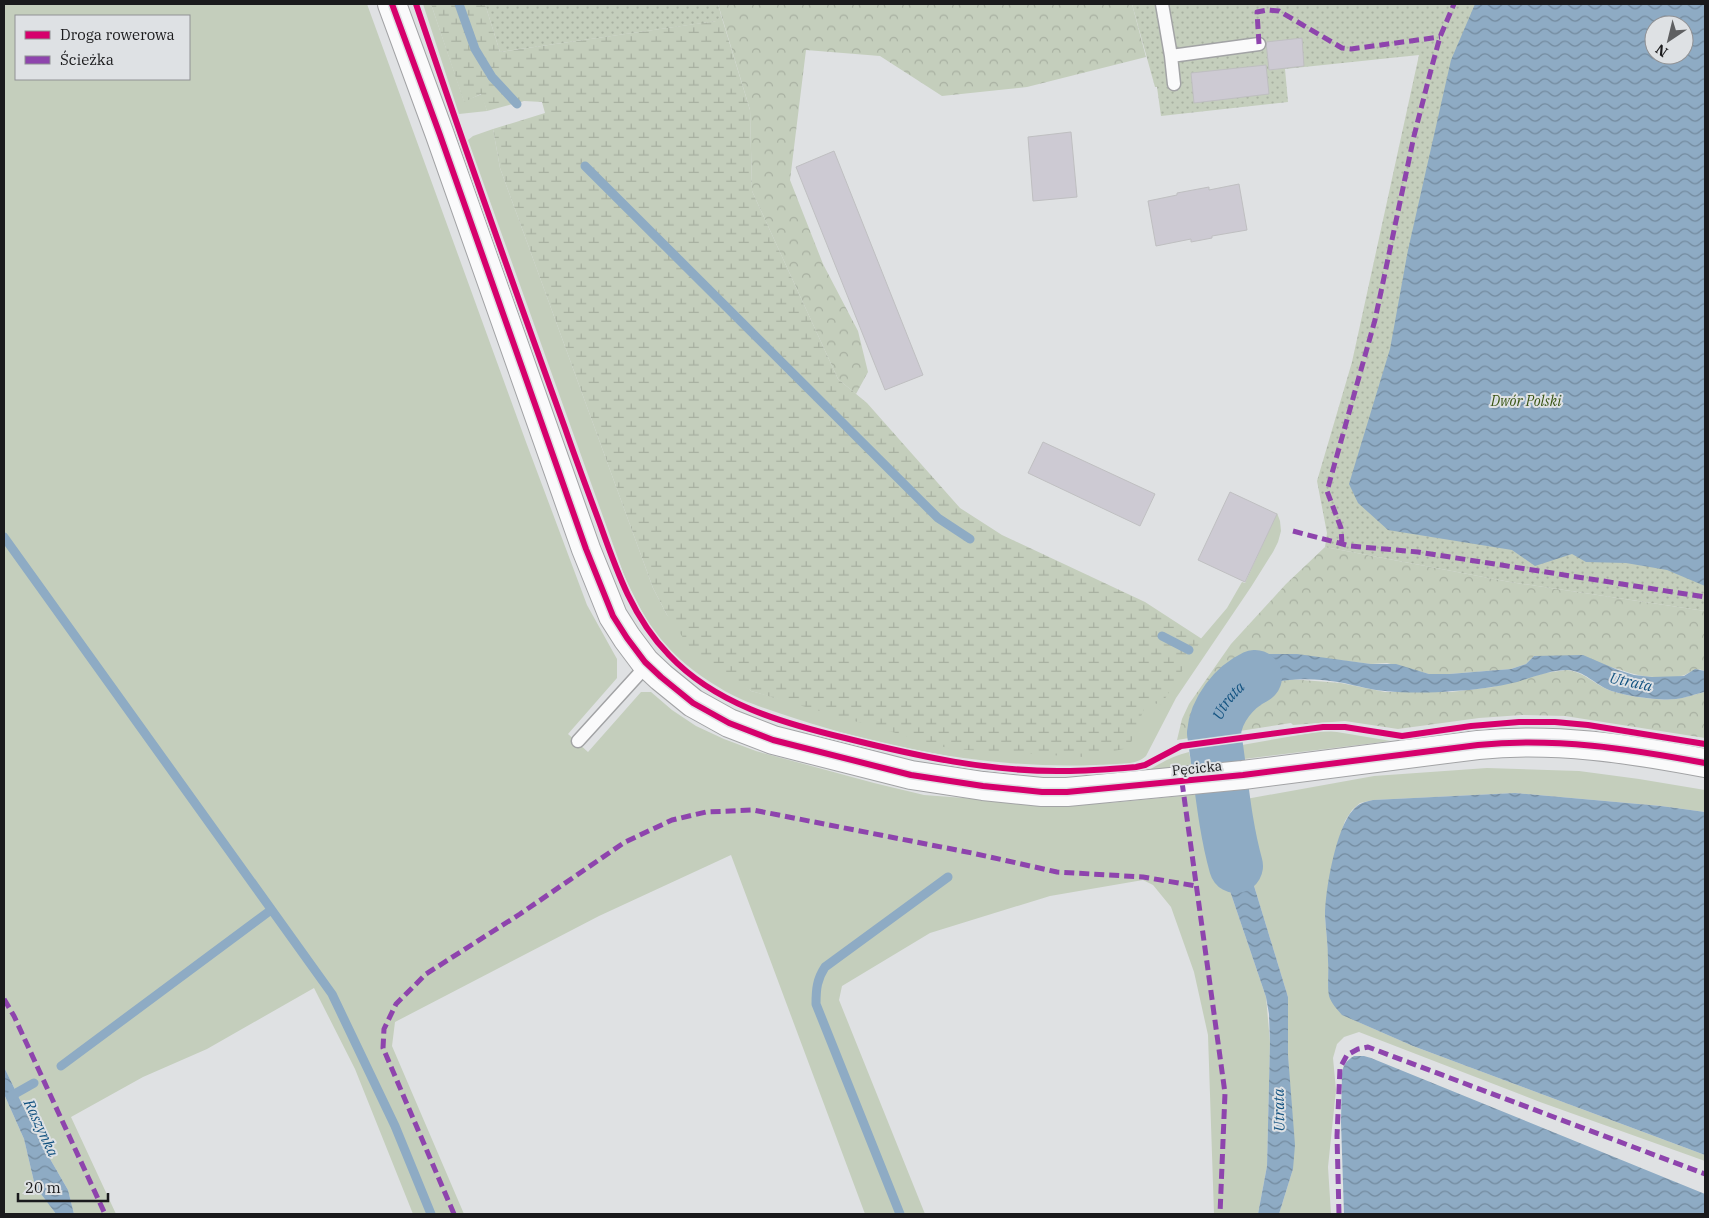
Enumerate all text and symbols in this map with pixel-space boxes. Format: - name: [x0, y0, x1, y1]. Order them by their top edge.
- legend: [15, 15, 190, 80]
- north arrow: [1644, 15, 1694, 65]
- text: Droga rowerowa: [60, 25, 175, 44]
- text: N: [1652, 40, 1671, 61]
- text: Ścieżka: [60, 50, 114, 69]
- park label: Dwór Polski: [1490, 392, 1562, 410]
- water label: Utrata: [1608, 668, 1655, 695]
- water label: Utrata: [1208, 676, 1249, 722]
- street label: Pęcicka: [1171, 756, 1223, 780]
- water label: Utrata: [1269, 1087, 1288, 1132]
- water label: Raszynka: [19, 1095, 63, 1160]
- scale bar: [18, 1170, 108, 1202]
- text: 20 m: [25, 1178, 61, 1197]

